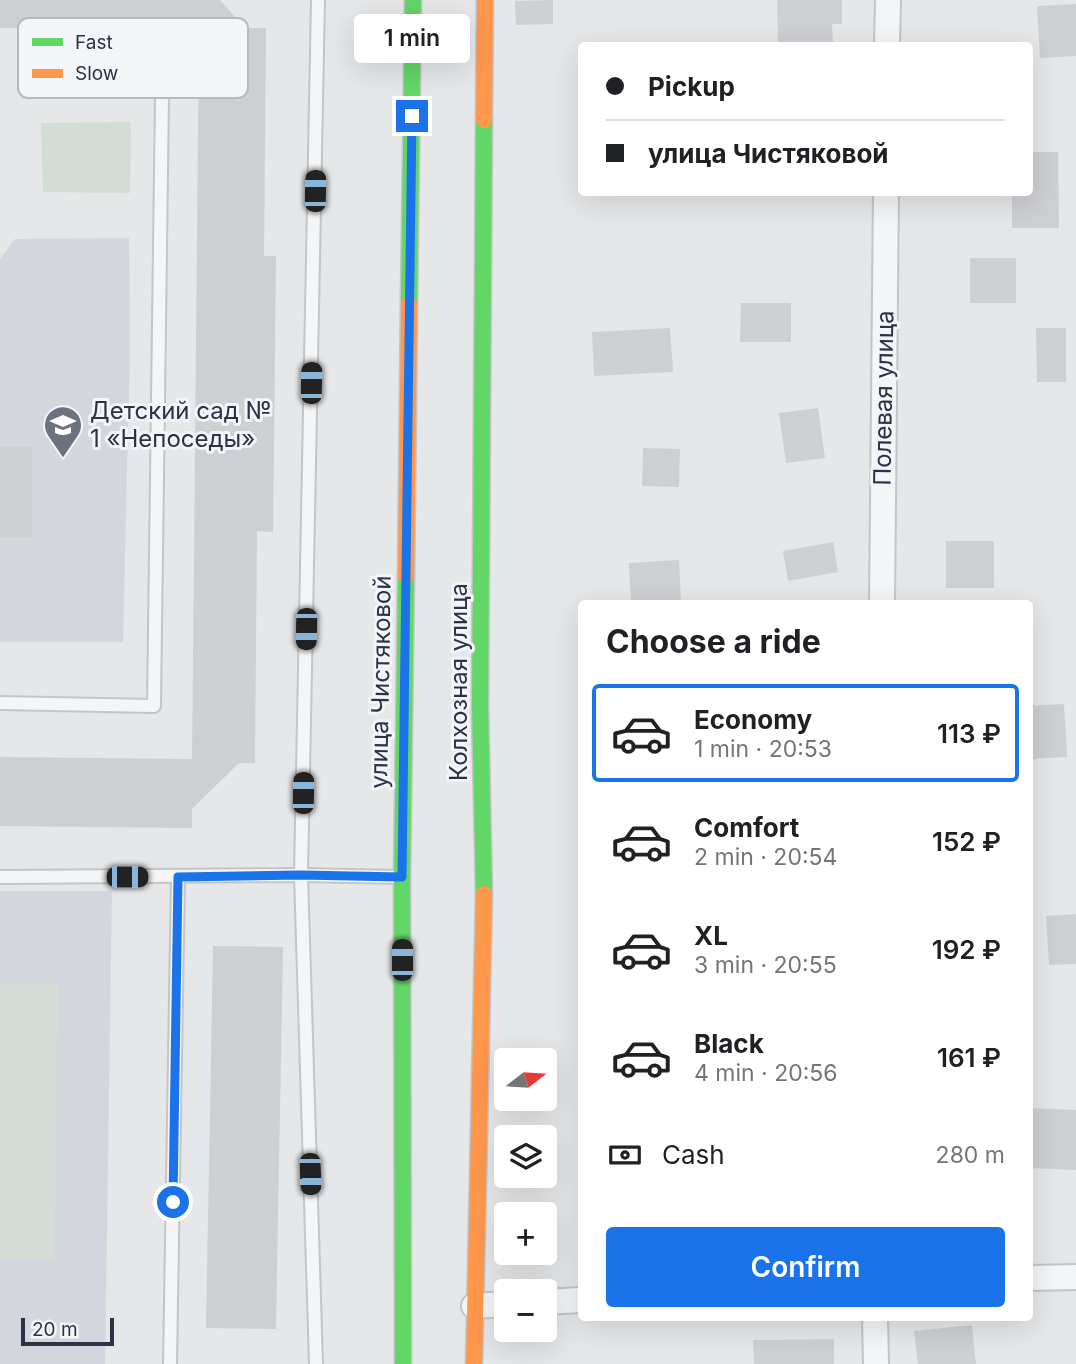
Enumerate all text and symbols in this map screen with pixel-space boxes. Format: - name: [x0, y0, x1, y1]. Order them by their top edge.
- callout: 1 min: [354, 15, 470, 64]
- legend: [18, 18, 248, 98]
- text: 1 min: [384, 24, 440, 52]
- text: Fast: [75, 31, 113, 54]
- text: Slow: [75, 62, 118, 85]
- text: Pickup: [648, 71, 735, 102]
- route end: [396, 100, 428, 132]
- text: улица Чистяковой: [648, 138, 889, 169]
- car: [305, 170, 326, 212]
- street label: Полевая улица: [867, 310, 900, 486]
- car: [301, 362, 322, 404]
- place label: Детский сад № 1 «Непоседы»: [90, 396, 272, 453]
- school or university icon: Детский сад № 1 «Непоседы»: [42, 404, 84, 459]
- street label: улица Чистяковой: [364, 575, 397, 789]
- street label: Колхозная улица: [444, 583, 473, 781]
- car: [296, 608, 317, 650]
- text: Choose a ride: [606, 622, 821, 661]
- icon: car: [610, 702, 673, 765]
- text: Economy: [694, 704, 812, 735]
- text: 113 ₽: [937, 718, 1001, 749]
- text: 1 min · 20:53: [694, 735, 832, 763]
- car: [293, 772, 314, 814]
- icon: car: [610, 810, 673, 873]
- text: Comfort: [694, 812, 799, 843]
- text: 152 ₽: [932, 826, 1001, 857]
- text: 2 min · 20:54: [694, 843, 837, 871]
- car: [107, 867, 149, 888]
- icon: car: [610, 918, 673, 981]
- text: XL: [694, 920, 728, 951]
- text: 192 ₽: [932, 934, 1001, 965]
- car: [392, 939, 413, 981]
- text: 3 min · 20:55: [694, 951, 837, 979]
- icon: car: [610, 1026, 673, 1089]
- text: Black: [694, 1028, 764, 1059]
- text: 161 ₽: [937, 1042, 1001, 1073]
- north arrow: [494, 1048, 556, 1111]
- map controls: [494, 1048, 557, 1342]
- text: 4 min · 20:56: [694, 1059, 838, 1087]
- button: layers: [494, 1125, 557, 1188]
- icon: cash: [606, 1136, 644, 1174]
- text: Cash: [662, 1139, 725, 1170]
- text: 280 m: [936, 1141, 1005, 1169]
- car: [299, 1153, 322, 1195]
- route start: [157, 1186, 189, 1218]
- button: +: [494, 1202, 557, 1265]
- button: Confirm: [606, 1227, 1005, 1307]
- button: −: [494, 1279, 557, 1342]
- scale bar: [21, 1315, 114, 1347]
- text: 20 m: [32, 1318, 78, 1341]

